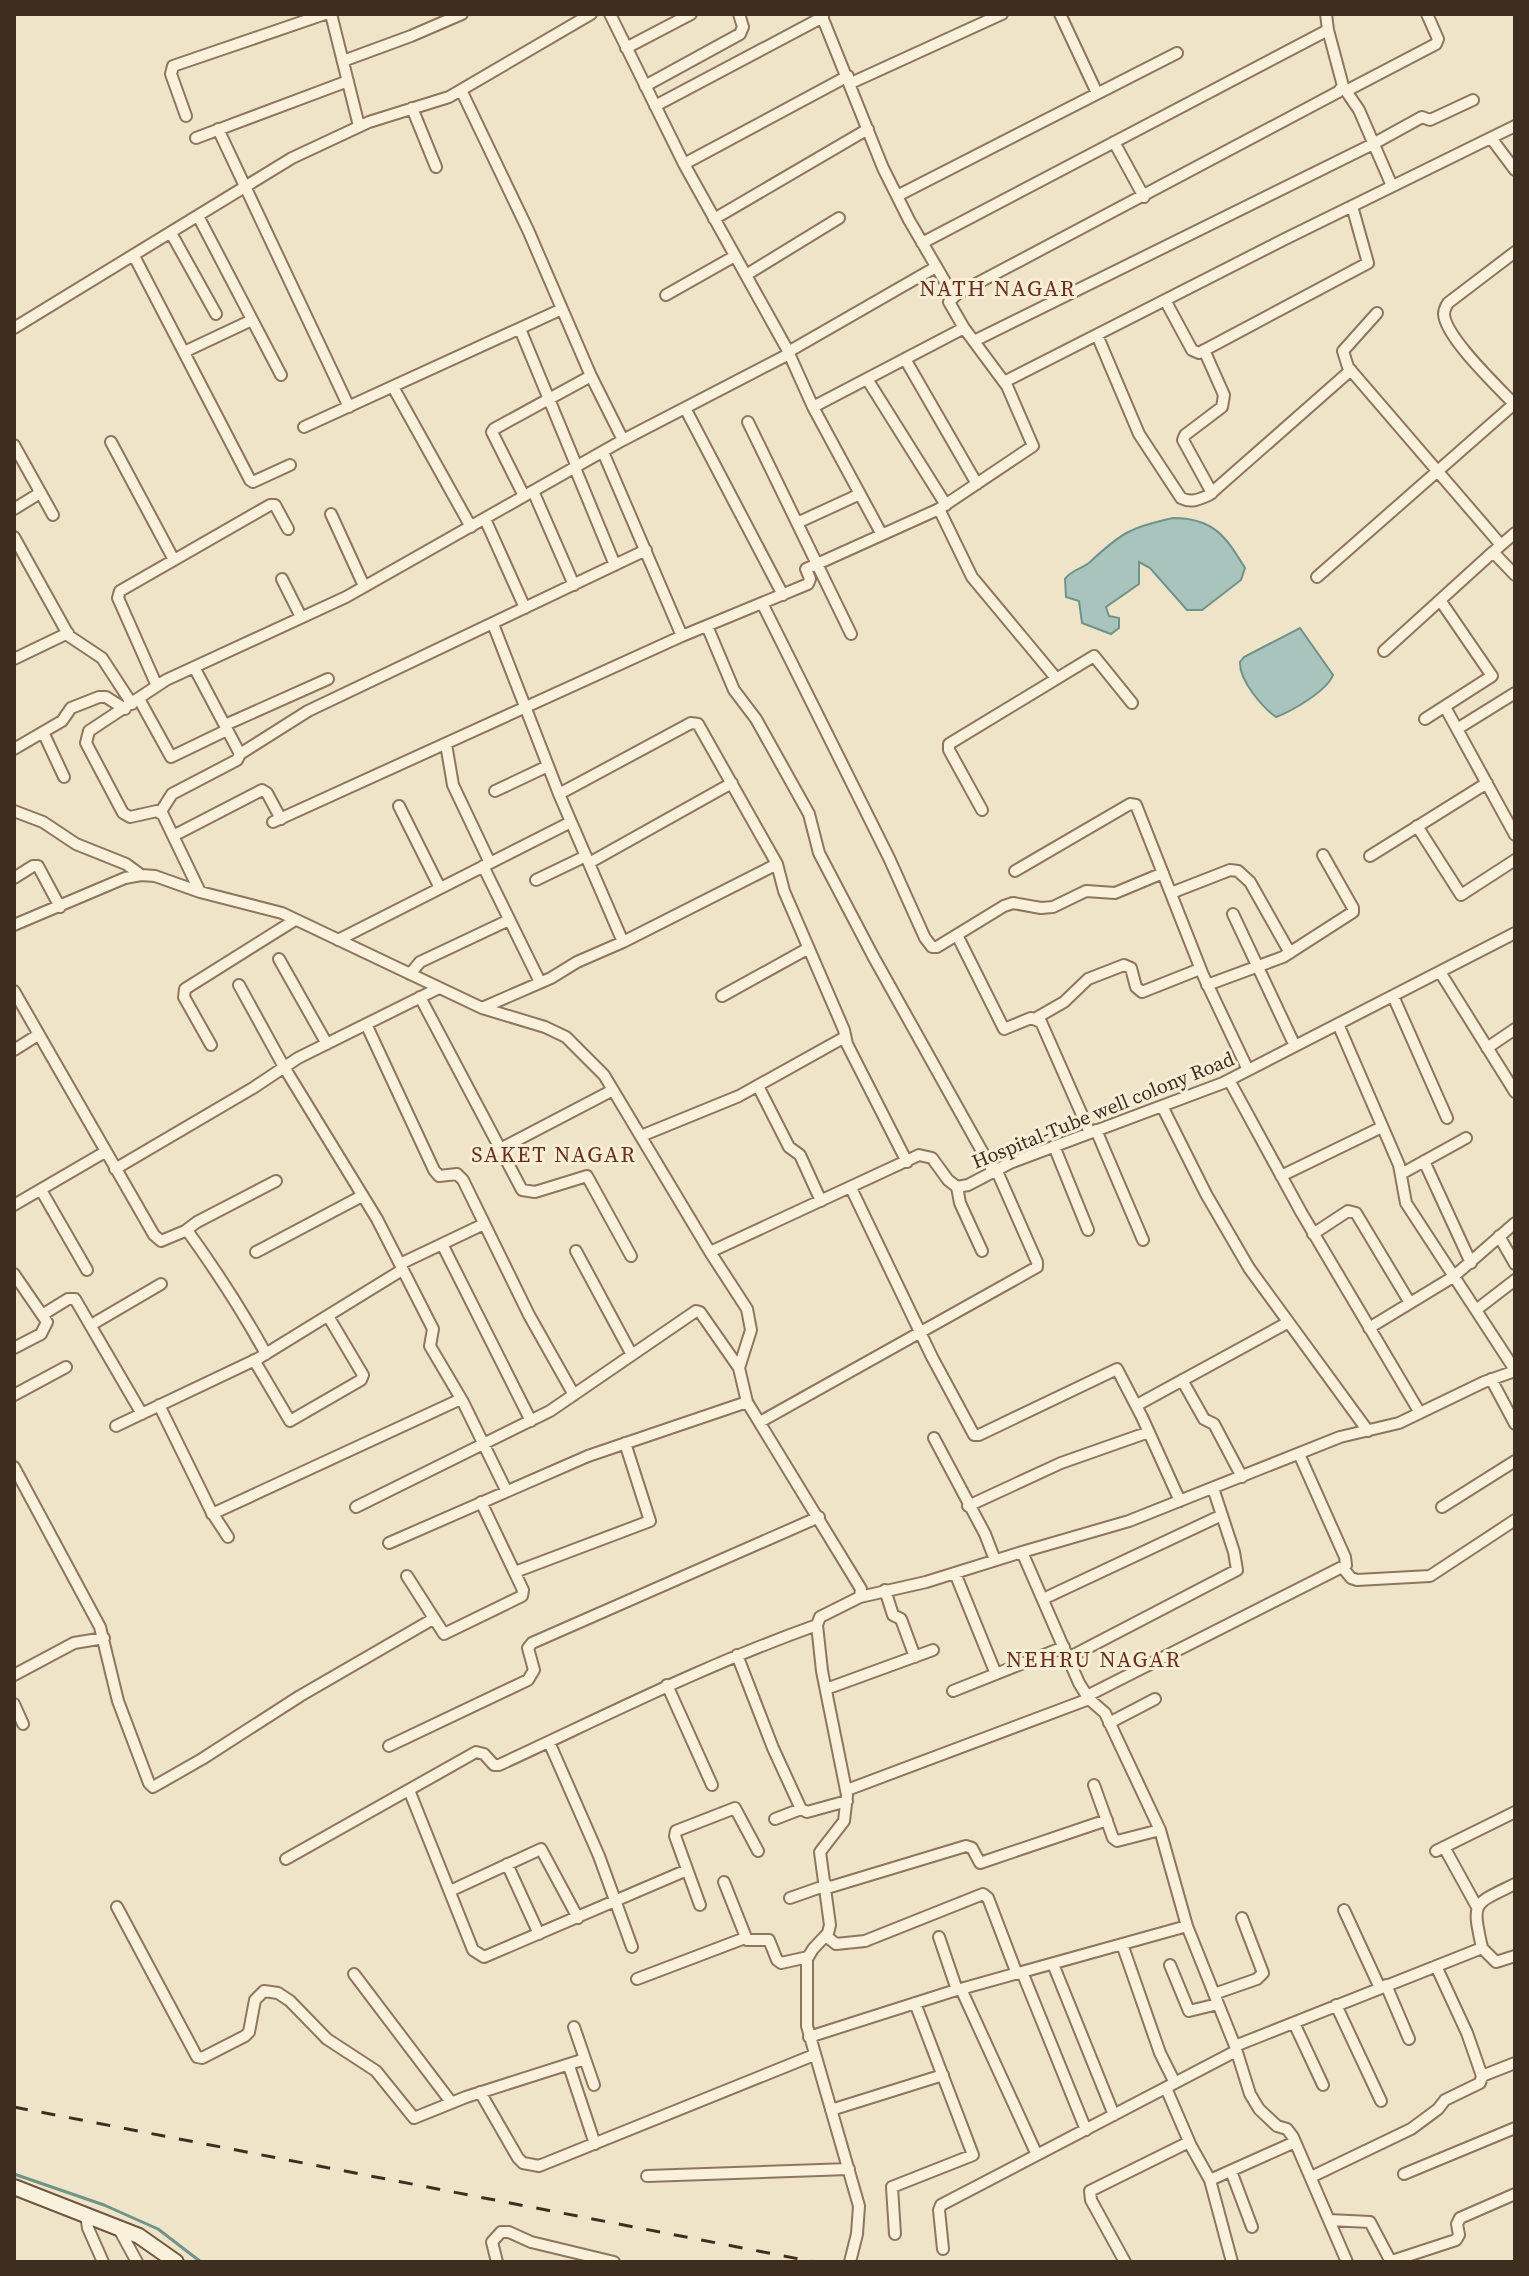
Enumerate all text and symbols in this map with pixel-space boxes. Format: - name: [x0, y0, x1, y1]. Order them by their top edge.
- district label: NATH NAGAR: [920, 273, 1076, 303]
- street label: Hospital-Tube well colony Road: [968, 1044, 1239, 1176]
- district label: SAKET NAGAR: [471, 1139, 637, 1169]
- district label: NEHRU NAGAR: [1006, 1644, 1182, 1674]

